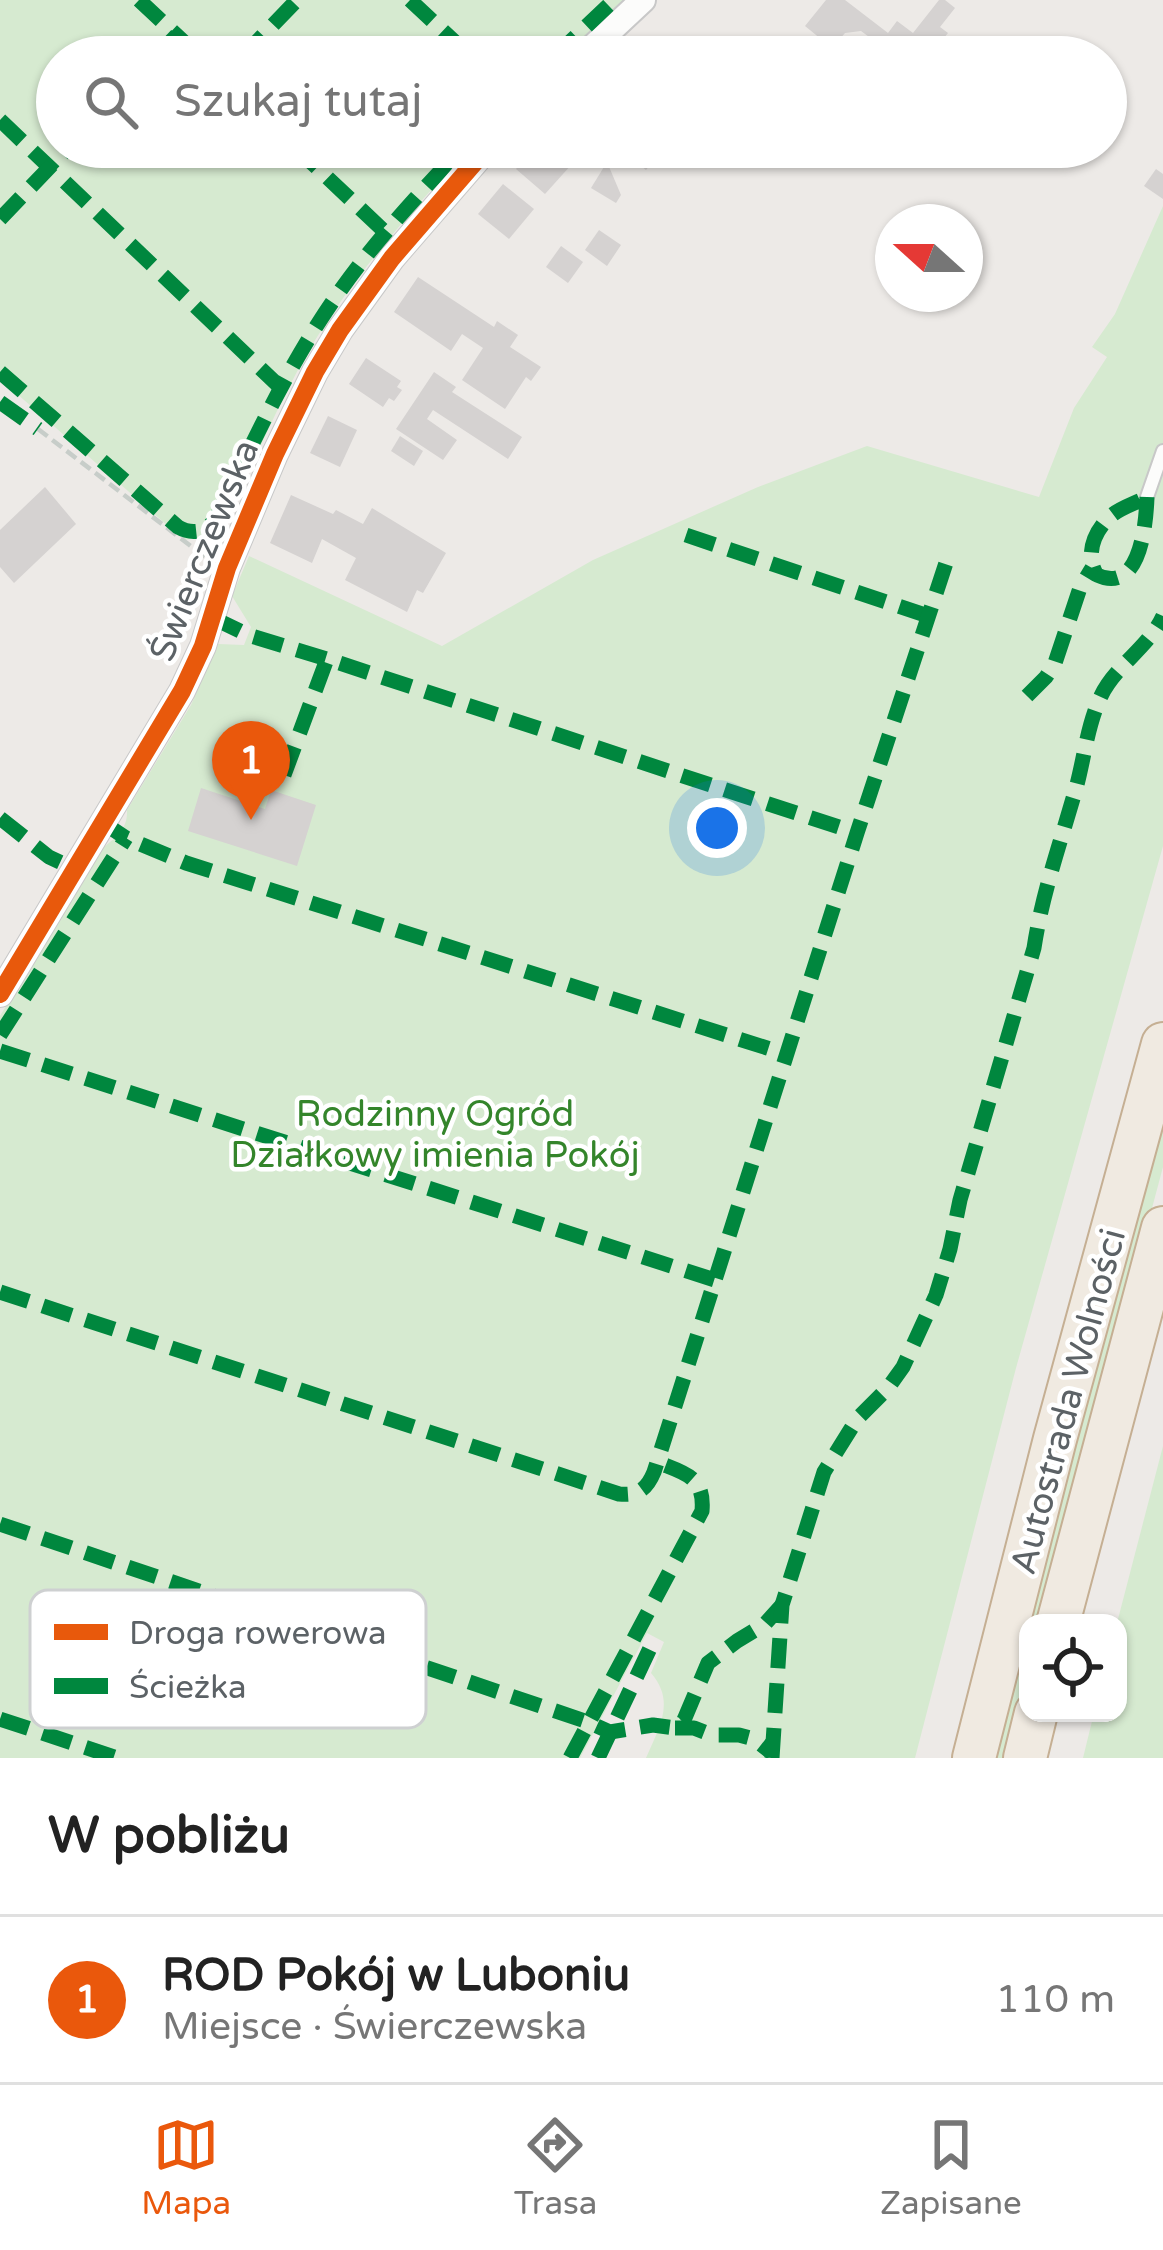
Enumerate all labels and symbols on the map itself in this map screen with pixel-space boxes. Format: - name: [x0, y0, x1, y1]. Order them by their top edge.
- north arrow: [875, 204, 983, 312]
- street label: Świerczewska: [140, 434, 268, 667]
- pin: 1: [212, 721, 290, 820]
- your location: [687, 798, 747, 858]
- park label: Rodzinny Ogród Działkowy imienia Pokój: [230, 1093, 640, 1177]
- street label: Autostrada Wolności: [1002, 1224, 1135, 1579]
- legend: [30, 1590, 426, 1728]
- text: Droga rowerowa: [129, 1614, 387, 1653]
- text: Ścieżka: [129, 1668, 246, 1707]

